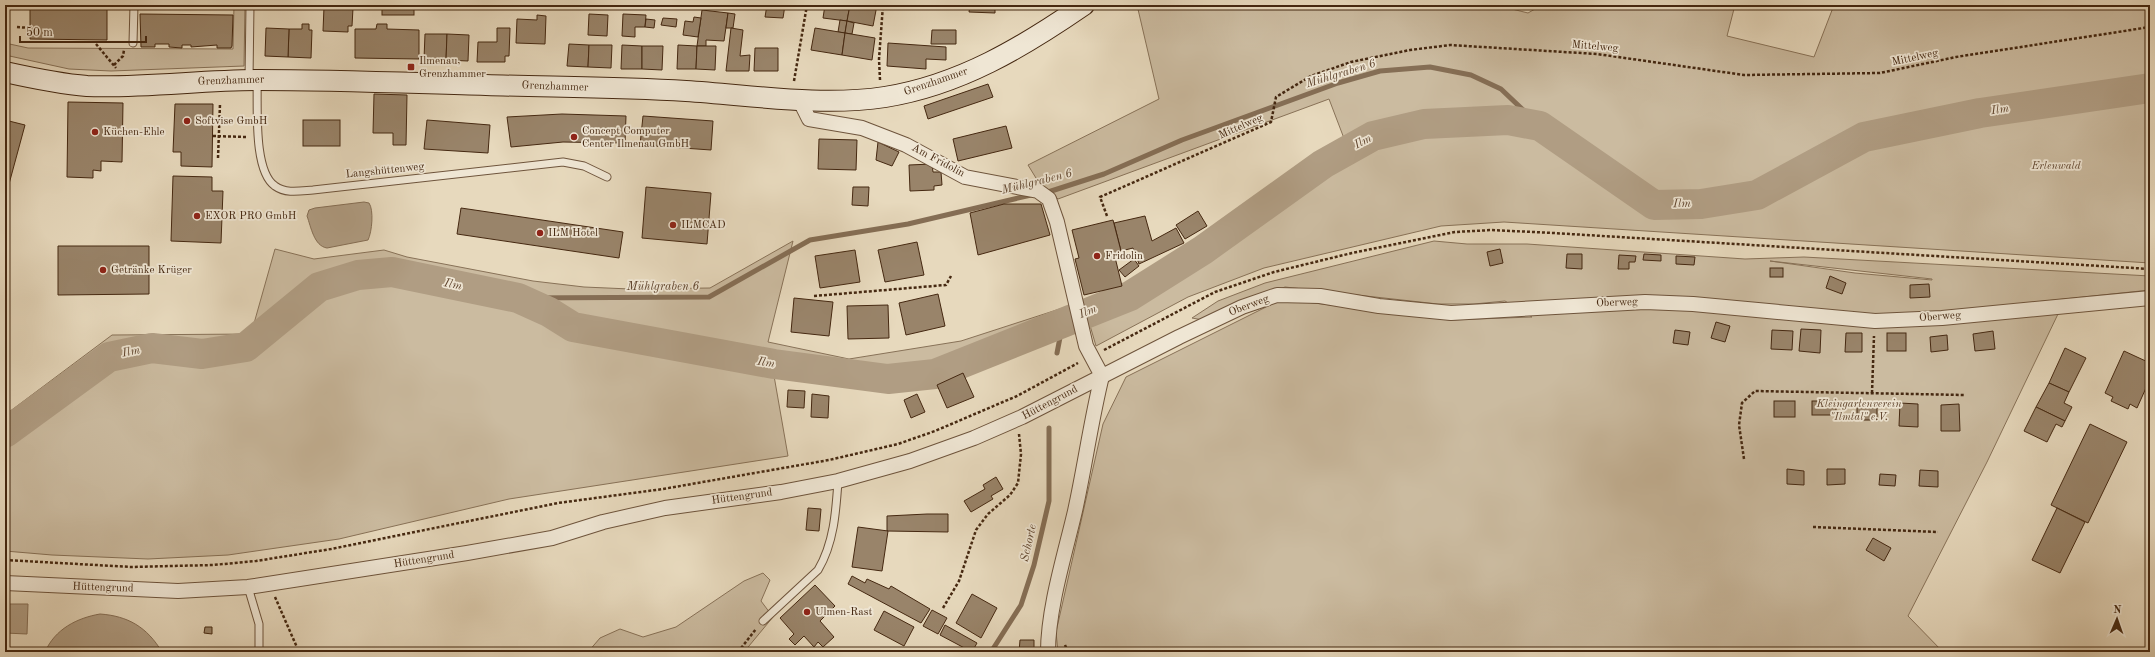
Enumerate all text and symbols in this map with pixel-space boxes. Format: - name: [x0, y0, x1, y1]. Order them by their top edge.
- scale bar: [20, 18, 146, 44]
- text: 50 m: [26, 26, 53, 39]
- street label: Mittelweg: [1571, 39, 1619, 55]
- street label: Mittelweg: [1891, 48, 1939, 68]
- place label: Ilmenau, Grenzhammer: [419, 56, 486, 80]
- water label: Mühlgraben 6: [1303, 57, 1377, 91]
- marker: Ilmenau, Grenzhammer: [406, 62, 416, 72]
- street label: Grenzhammer: [903, 66, 970, 98]
- street label: Grenzhammer: [197, 74, 265, 88]
- street label: Grenzhammer: [521, 80, 589, 94]
- water label: Ilm: [1989, 103, 2010, 117]
- street label: Mittelweg: [1217, 112, 1265, 142]
- marker: Softvise GmbH: [182, 116, 192, 126]
- place label: Softvise GmbH: [195, 116, 268, 127]
- place label: Concept Computer Center Ilmenau GmbH: [582, 126, 690, 150]
- marker: Küchen-Ehle: [90, 127, 100, 137]
- place label: Küchen-Ehle: [103, 127, 165, 138]
- marker: Concept Computer Center Ilmenau GmbH: [569, 132, 579, 142]
- water label: Ilm: [1351, 132, 1374, 152]
- street label: Am Fridolin: [910, 142, 966, 180]
- street label: Langshüttenweg: [345, 161, 425, 181]
- park label: Erlenwald: [2030, 161, 2081, 172]
- water label: Mühlgraben 6: [999, 166, 1074, 197]
- water label: Ilm: [1672, 198, 1691, 210]
- marker: EXOR PRO GmbH: [192, 211, 202, 221]
- place label: EXOR PRO GmbH: [205, 211, 297, 222]
- marker: ILMCAD: [668, 220, 678, 230]
- place label: ILMCAD: [681, 220, 726, 231]
- marker: ILM Hotel: [535, 228, 545, 238]
- place label: ILM Hotel: [548, 228, 598, 239]
- marker: Fridolin: [1092, 251, 1102, 261]
- place label: Fridolin: [1105, 251, 1143, 262]
- marker: Getränke Krüger: [98, 265, 108, 275]
- place label: Getränke Krüger: [111, 265, 192, 276]
- water label: Ilm: [442, 277, 463, 293]
- water label: Mühlgraben 6: [626, 280, 699, 293]
- street label: Oberweg: [1227, 293, 1271, 319]
- street label: Oberweg: [1596, 297, 1638, 309]
- water label: Ilm: [1077, 303, 1099, 321]
- street label: Oberweg: [1919, 310, 1961, 324]
- water label: Ilm: [120, 344, 141, 360]
- water label: Ilm: [755, 355, 776, 371]
- street label: Hüttengrund: [1020, 384, 1080, 422]
- park label: Kleingartenverein "Ilmtal" e.V.: [1815, 399, 1902, 423]
- street label: Hüttengrund: [711, 487, 773, 507]
- water label: Schorte: [1019, 523, 1039, 563]
- street label: Hüttengrund: [393, 550, 455, 570]
- street label: Hüttengrund: [72, 581, 134, 595]
- north arrow: [2097, 599, 2137, 639]
- text: N: [2113, 605, 2122, 616]
- marker: Ulmen-Rast: [802, 607, 812, 617]
- place label: Ulmen-Rast: [815, 607, 872, 618]

